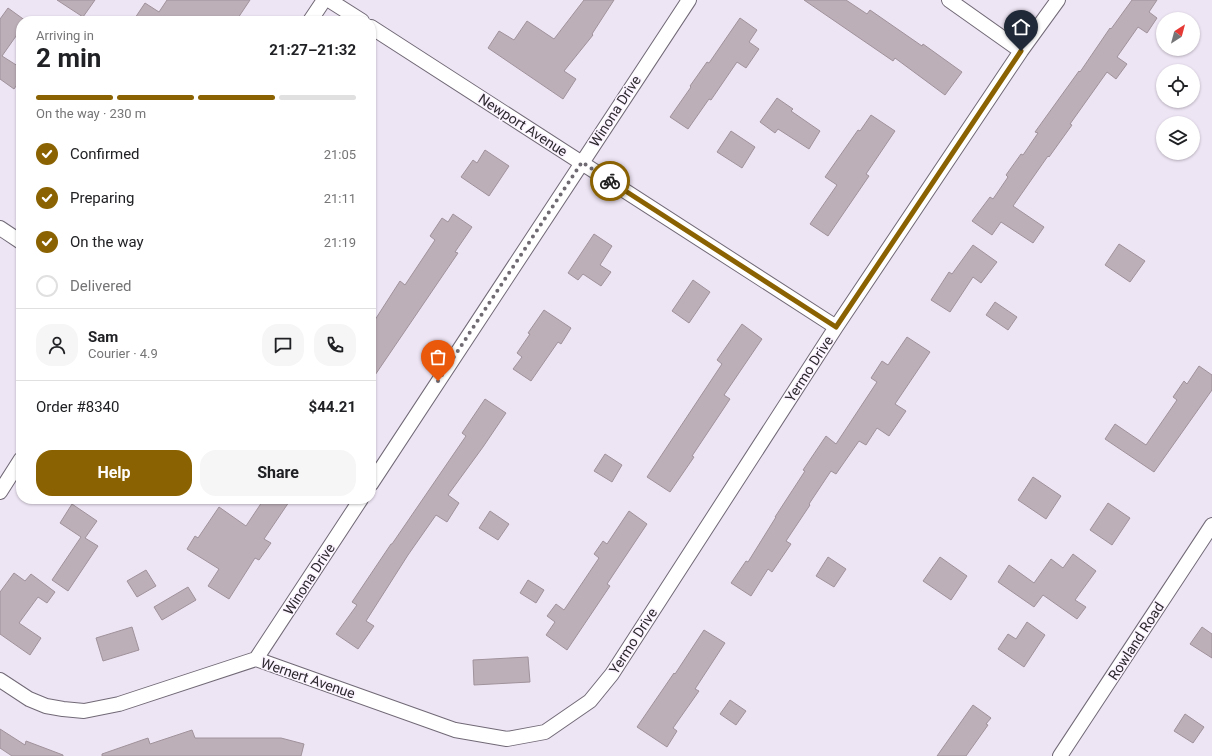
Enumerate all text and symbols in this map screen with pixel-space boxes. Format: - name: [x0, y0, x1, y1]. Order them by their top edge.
- pin: [1004, 10, 1038, 51]
- north arrow: [1156, 12, 1200, 56]
- map controls: [1156, 12, 1200, 160]
- icon: home: [1010, 16, 1032, 38]
- text: Arriving in: [36, 28, 94, 43]
- text: 21:27–21:32: [269, 41, 356, 59]
- text: 2 min: [36, 43, 101, 73]
- button: locate: [1156, 64, 1200, 108]
- street label: Winona Drive: [586, 72, 644, 150]
- street label: Newport Avenue: [476, 90, 570, 160]
- text: On the way · 230 m: [36, 106, 146, 121]
- button: layers: [1156, 116, 1200, 160]
- icon: check: [36, 143, 58, 165]
- text: Confirmed: [70, 145, 140, 163]
- text: 21:05: [324, 147, 356, 162]
- courier: [590, 161, 630, 201]
- icon: bike: [599, 170, 621, 192]
- icon: check: [36, 187, 58, 209]
- text: Preparing: [70, 189, 134, 207]
- text: 21:11: [324, 191, 356, 206]
- icon: check: [36, 231, 58, 253]
- text: On the way: [70, 233, 144, 251]
- text: 21:19: [324, 235, 356, 250]
- text: Delivered: [70, 277, 132, 295]
- button: person: [36, 324, 78, 366]
- button: chat: [262, 324, 304, 366]
- button: phone: [314, 324, 356, 366]
- text: Sam: [88, 328, 118, 346]
- street label: Yermo Drive: [782, 333, 836, 405]
- pin: [421, 340, 455, 381]
- text: Courier · 4.9: [88, 346, 158, 361]
- icon: bag: [427, 346, 449, 368]
- text: Order #8340: [36, 398, 119, 416]
- text: $44.21: [309, 398, 356, 416]
- button: Help: [36, 450, 192, 496]
- button: Share: [200, 450, 356, 496]
- street label: Winona Drive: [280, 540, 338, 618]
- street label: Rowland Road: [1105, 599, 1167, 683]
- street label: Yermo Drive: [606, 605, 660, 677]
- street label: Wernert Avenue: [259, 654, 357, 702]

